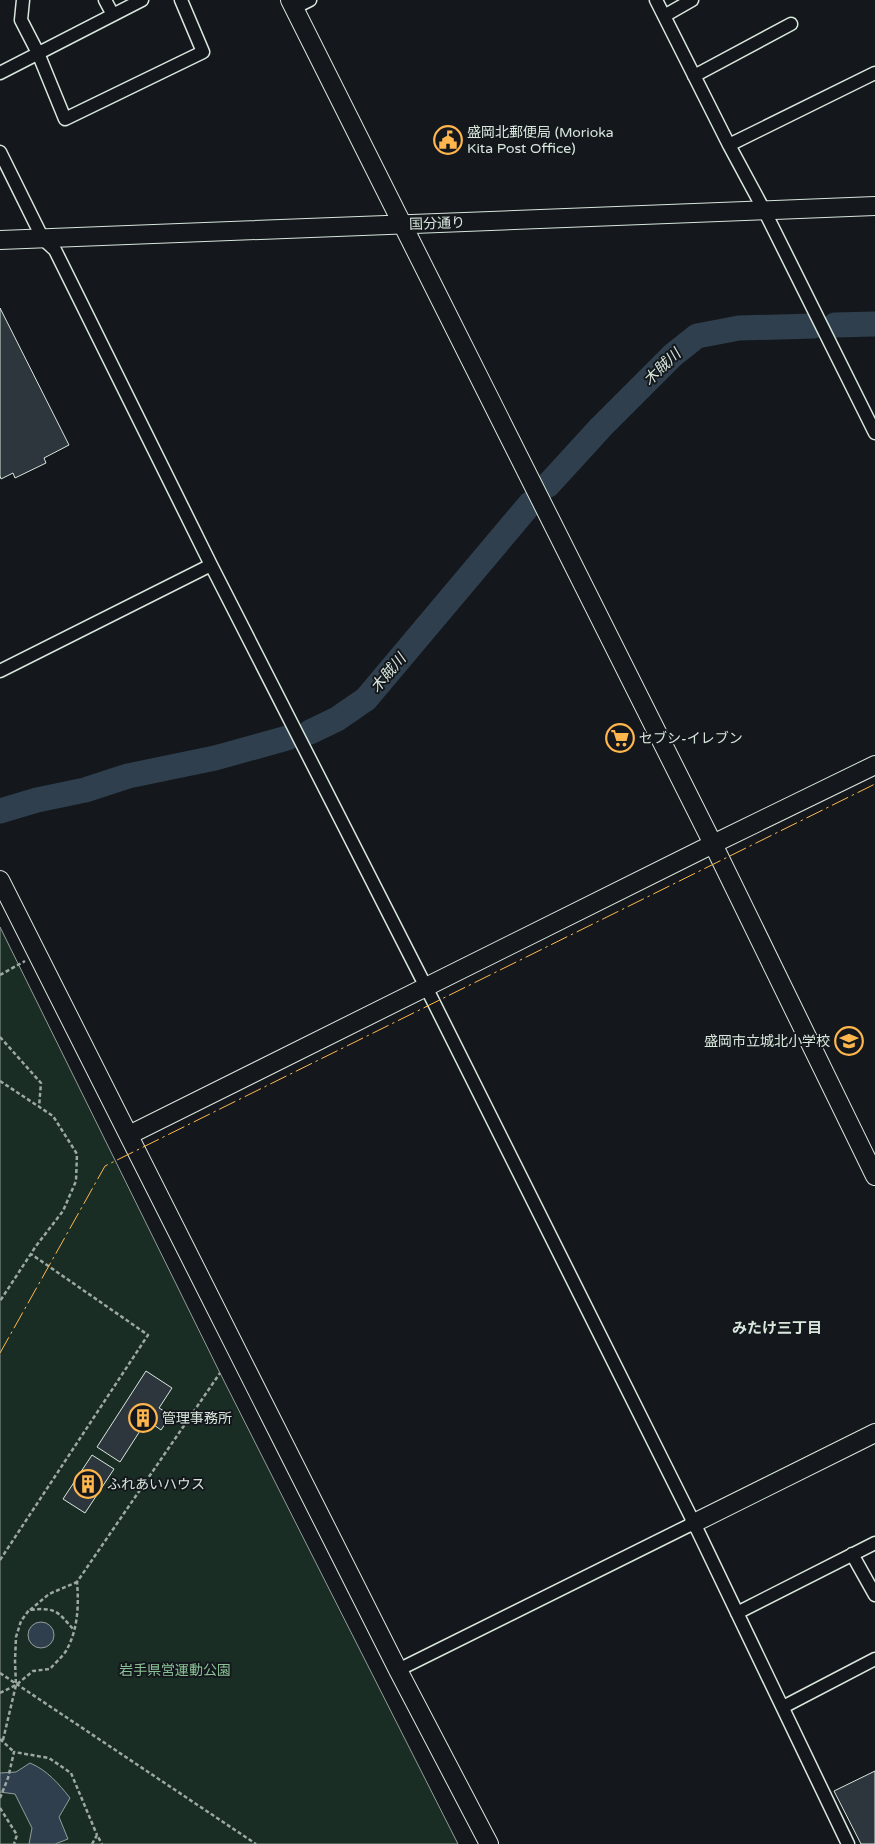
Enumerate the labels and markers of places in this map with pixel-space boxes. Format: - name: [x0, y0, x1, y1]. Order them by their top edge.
- place label: 盛岡北郵便局 (Morioka Kita Post Office): [467, 124, 614, 157]
- public building icon: 盛岡北郵便局 (Morioka Kita Post Office): [433, 125, 463, 155]
- supermarket icon: セブン-イレブン: [605, 723, 635, 753]
- place label: セブン-イレブン: [639, 730, 743, 747]
- school or university icon: 盛岡市立城北小学校: [834, 1026, 864, 1056]
- place label: 盛岡市立城北小学校: [704, 1033, 830, 1050]
- building icon: 管理事務所: [128, 1403, 158, 1433]
- place label: 管理事務所: [162, 1410, 232, 1427]
- building icon: ふれあいハウス: [73, 1469, 103, 1499]
- place label: ふれあいハウス: [107, 1476, 205, 1493]

